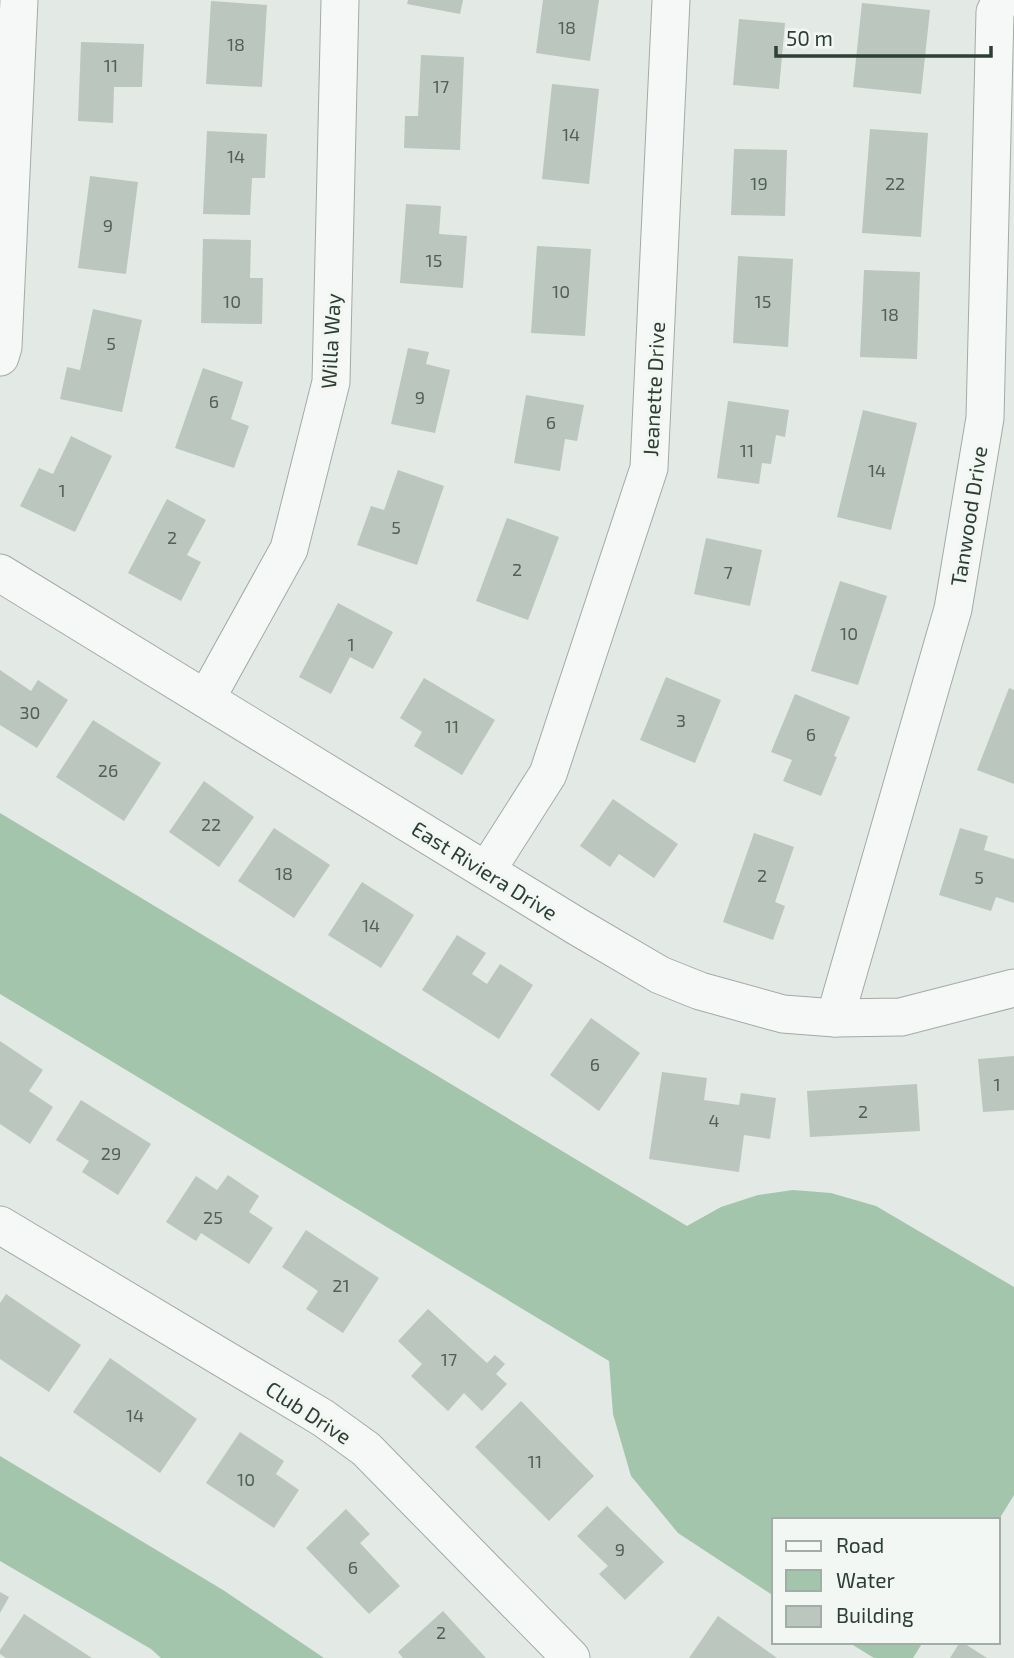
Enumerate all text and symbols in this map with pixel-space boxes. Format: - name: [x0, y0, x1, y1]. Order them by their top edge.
- scale bar: [776, 14, 991, 58]
- house number: 18: [558, 16, 576, 38]
- text: 50 m: [786, 25, 833, 50]
- house number: 18: [227, 33, 245, 55]
- house number: 11: [104, 54, 118, 76]
- house number: 17: [433, 75, 449, 97]
- house number: 14: [562, 123, 580, 145]
- house number: 14: [227, 145, 245, 167]
- house number: 19: [750, 172, 768, 194]
- house number: 22: [885, 172, 905, 194]
- house number: 9: [103, 214, 113, 236]
- house number: 15: [426, 249, 442, 271]
- house number: 10: [552, 280, 570, 302]
- house number: 10: [223, 290, 241, 312]
- house number: 15: [755, 290, 771, 312]
- street label: Willa Way: [315, 292, 345, 390]
- house number: 18: [881, 303, 899, 325]
- street label: Jeanette Drive: [637, 321, 669, 457]
- house number: 5: [106, 332, 116, 354]
- house number: 9: [415, 386, 425, 408]
- house number: 6: [209, 390, 219, 412]
- house number: 6: [546, 411, 556, 433]
- house number: 11: [740, 439, 754, 461]
- street label: Tanwood Drive: [945, 444, 991, 588]
- house number: 14: [868, 459, 886, 481]
- house number: 1: [58, 479, 66, 501]
- house number: 5: [391, 516, 401, 538]
- house number: 2: [167, 526, 177, 548]
- house number: 2: [512, 558, 522, 580]
- house number: 7: [723, 561, 733, 583]
- house number: 10: [840, 622, 858, 644]
- house number: 1: [347, 633, 355, 655]
- house number: 30: [20, 701, 40, 723]
- house number: 3: [676, 709, 686, 731]
- house number: 11: [445, 715, 459, 737]
- house number: 6: [806, 723, 816, 745]
- house number: 26: [98, 759, 118, 781]
- house number: 22: [201, 813, 221, 835]
- street label: East Riviera Drive: [408, 815, 562, 925]
- house number: 18: [275, 862, 293, 884]
- house number: 2: [757, 864, 767, 886]
- house number: 5: [974, 866, 984, 888]
- house number: 14: [362, 914, 380, 936]
- house number: 6: [590, 1053, 600, 1075]
- house number: 1: [993, 1073, 1001, 1095]
- house number: 2: [858, 1100, 868, 1122]
- house number: 4: [708, 1109, 720, 1131]
- house number: 29: [101, 1142, 121, 1164]
- house number: 25: [203, 1206, 223, 1228]
- house number: 21: [332, 1274, 350, 1296]
- house number: 17: [441, 1348, 457, 1370]
- street label: Club Drive: [262, 1375, 356, 1449]
- house number: 14: [126, 1404, 144, 1426]
- house number: 11: [528, 1450, 542, 1472]
- house number: 10: [237, 1468, 255, 1490]
- legend: [772, 1518, 1000, 1644]
- text: Road: [836, 1532, 884, 1557]
- house number: 9: [615, 1538, 625, 1560]
- house number: 6: [348, 1556, 358, 1578]
- text: Water: [836, 1567, 895, 1592]
- text: Building: [836, 1602, 914, 1627]
- house number: 2: [436, 1621, 446, 1643]

